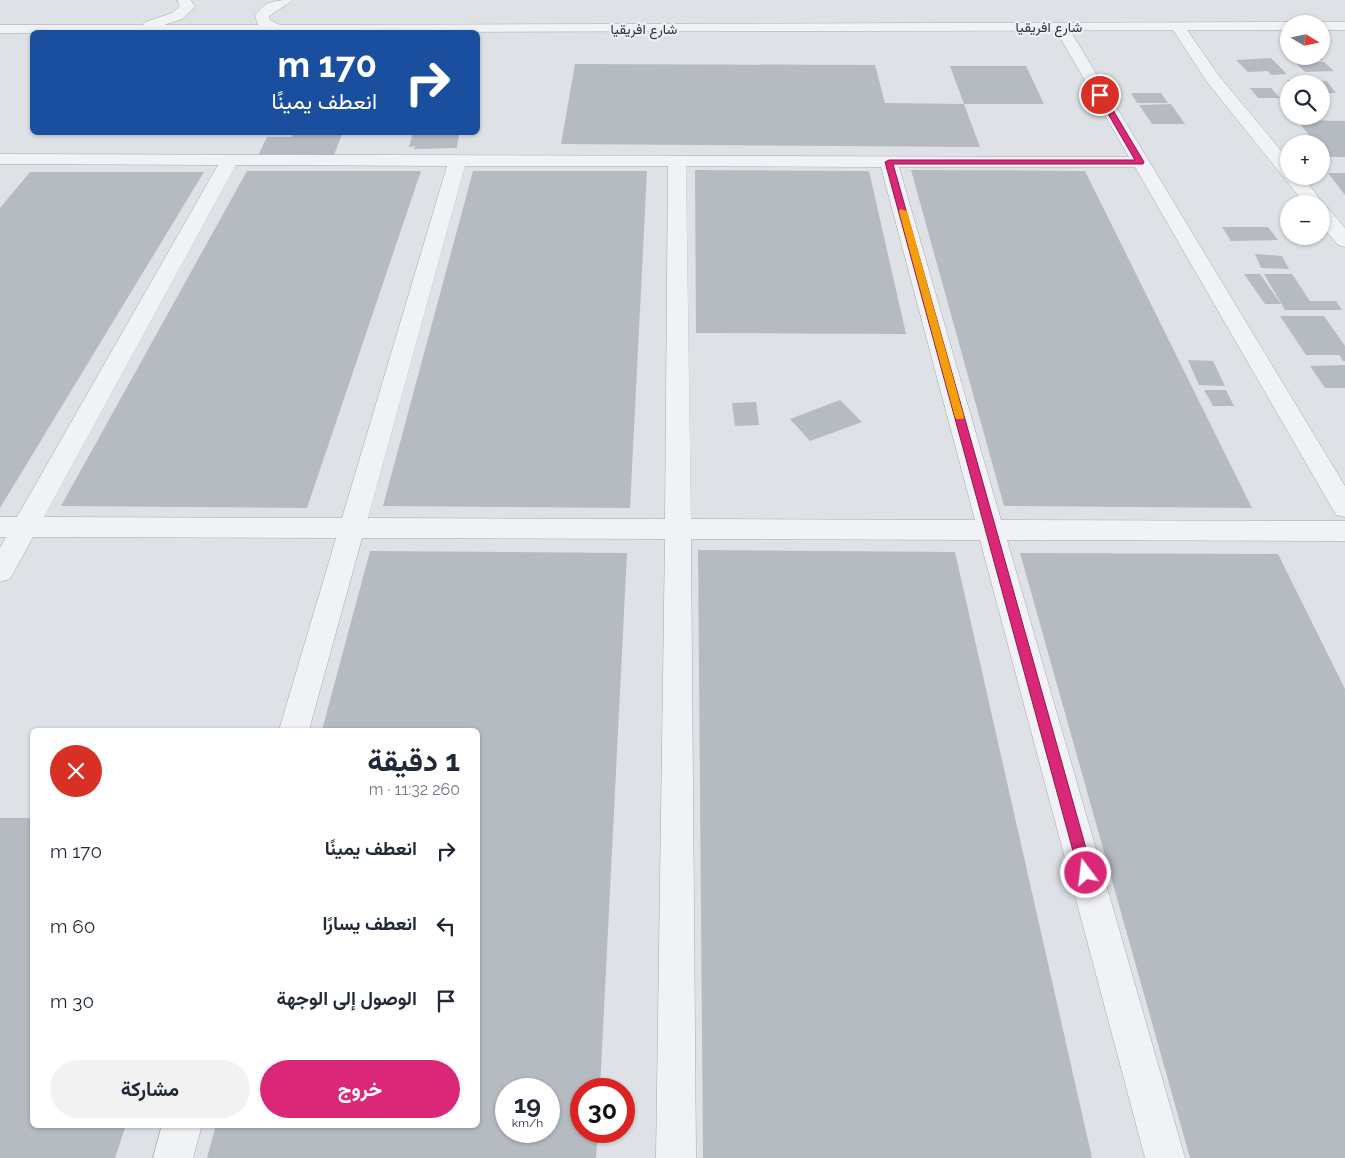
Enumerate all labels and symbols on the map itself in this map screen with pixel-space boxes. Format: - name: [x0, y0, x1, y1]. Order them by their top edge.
- north arrow: [1280, 15, 1330, 65]
- street label: شارع افريقيا: [1016, 19, 1082, 38]
- street label: شارع افريقيا: [611, 21, 677, 40]
- pin: [1079, 74, 1121, 116]
- position arrow: [1059, 846, 1111, 898]
- speed limit sign: 30: [570, 1078, 635, 1143]

